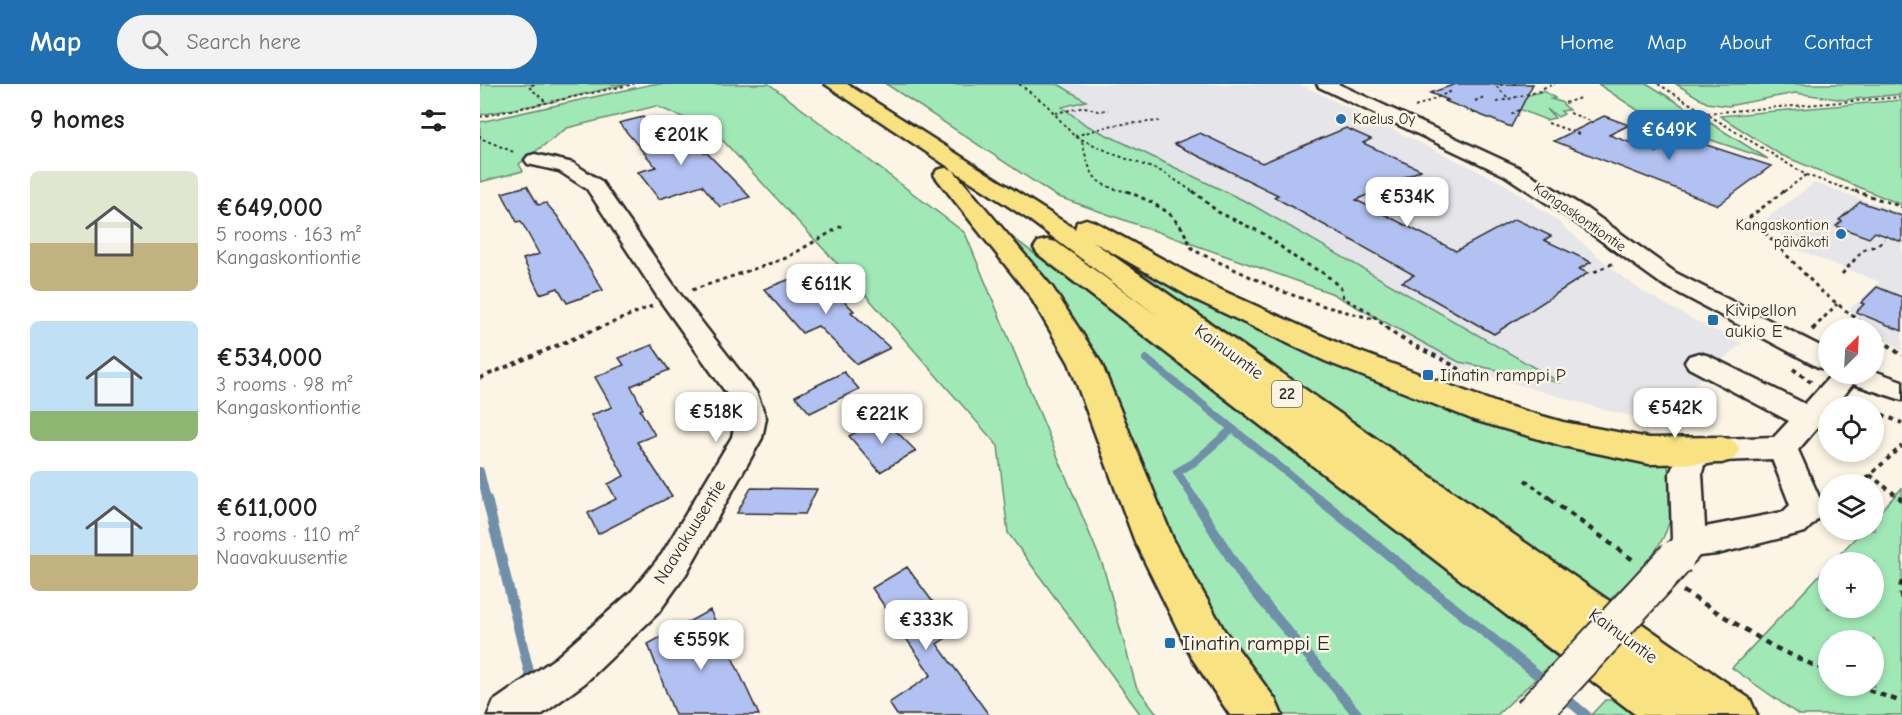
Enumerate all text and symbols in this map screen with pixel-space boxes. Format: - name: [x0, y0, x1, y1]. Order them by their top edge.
- search box: [117, 15, 537, 69]
- text: Map: [30, 26, 81, 58]
- icon: search: [138, 26, 171, 59]
- text: Search here: [186, 29, 301, 55]
- text: Home: [1560, 30, 1614, 54]
- text: Map: [1647, 30, 1687, 54]
- text: About: [1720, 30, 1771, 54]
- text: Contact: [1804, 30, 1872, 54]
- icon: filters: [417, 104, 450, 137]
- text: 9 homes: [30, 105, 125, 135]
- place label: Kaelus Oy: [1353, 110, 1416, 128]
- pin: €649K: [1627, 110, 1711, 161]
- marker: Kaelus Oy: [1334, 112, 1348, 126]
- pin: €201K: [639, 115, 723, 166]
- text: €649K: [1641, 118, 1697, 141]
- text: €201K: [654, 123, 708, 146]
- pin: €534K: [1365, 177, 1449, 228]
- street label: Kangaskontiontie: [1530, 178, 1630, 256]
- text: €534K: [1380, 185, 1434, 208]
- text: €649,000: [216, 193, 323, 223]
- icon: home: [78, 195, 150, 267]
- place label: Kangaskontion päiväkoti: [1736, 216, 1829, 251]
- text: 5 rooms · 163 m²: [216, 223, 361, 246]
- marker: Kangaskontion päiväkoti: [1834, 227, 1848, 241]
- text: Kangaskontiontie: [216, 246, 361, 269]
- pin: €611K: [784, 264, 868, 315]
- text: €611K: [800, 272, 852, 295]
- place label: Kivipellon aukio E: [1725, 300, 1797, 342]
- marker: Kivipellon aukio E: [1706, 313, 1720, 327]
- north arrow: [1818, 318, 1884, 384]
- map controls: [1818, 318, 1884, 696]
- street label: Kainuuntie: [1190, 320, 1268, 384]
- text: €534,000: [216, 343, 322, 373]
- icon: home: [78, 345, 150, 417]
- place label: Iinatin ramppi P: [1440, 365, 1566, 386]
- marker: Iinatin ramppi P: [1421, 368, 1435, 382]
- text: 3 rooms · 98 m²: [216, 373, 352, 396]
- road number: 22: [1272, 381, 1302, 407]
- pin: €542K: [1633, 388, 1717, 439]
- pin: €518K: [674, 392, 758, 443]
- pin: €221K: [840, 394, 924, 445]
- text: Kangaskontiontie: [216, 396, 361, 419]
- text: €542K: [1648, 396, 1703, 419]
- button: locate: [1818, 396, 1884, 462]
- text: €518K: [689, 400, 743, 423]
- text: €221K: [856, 402, 908, 425]
- button: layers: [1818, 474, 1884, 540]
- street label: Naavakuusentie: [650, 476, 730, 588]
- text: €611,000: [216, 493, 318, 523]
- icon: home: [78, 495, 150, 567]
- text: 3 rooms · 110 m²: [216, 523, 360, 546]
- text: Naavakuusentie: [216, 546, 348, 569]
- button: +: [1818, 552, 1884, 618]
- pin: €333K: [884, 600, 968, 651]
- street label: Kainuuntie: [1584, 604, 1662, 668]
- text: €333K: [899, 608, 953, 631]
- pin: €559K: [659, 620, 743, 671]
- text: €559K: [673, 628, 729, 651]
- button: −: [1818, 630, 1884, 696]
- place label: Iinatin ramppi E: [1182, 631, 1330, 655]
- marker: Iinatin ramppi E: [1163, 636, 1177, 650]

